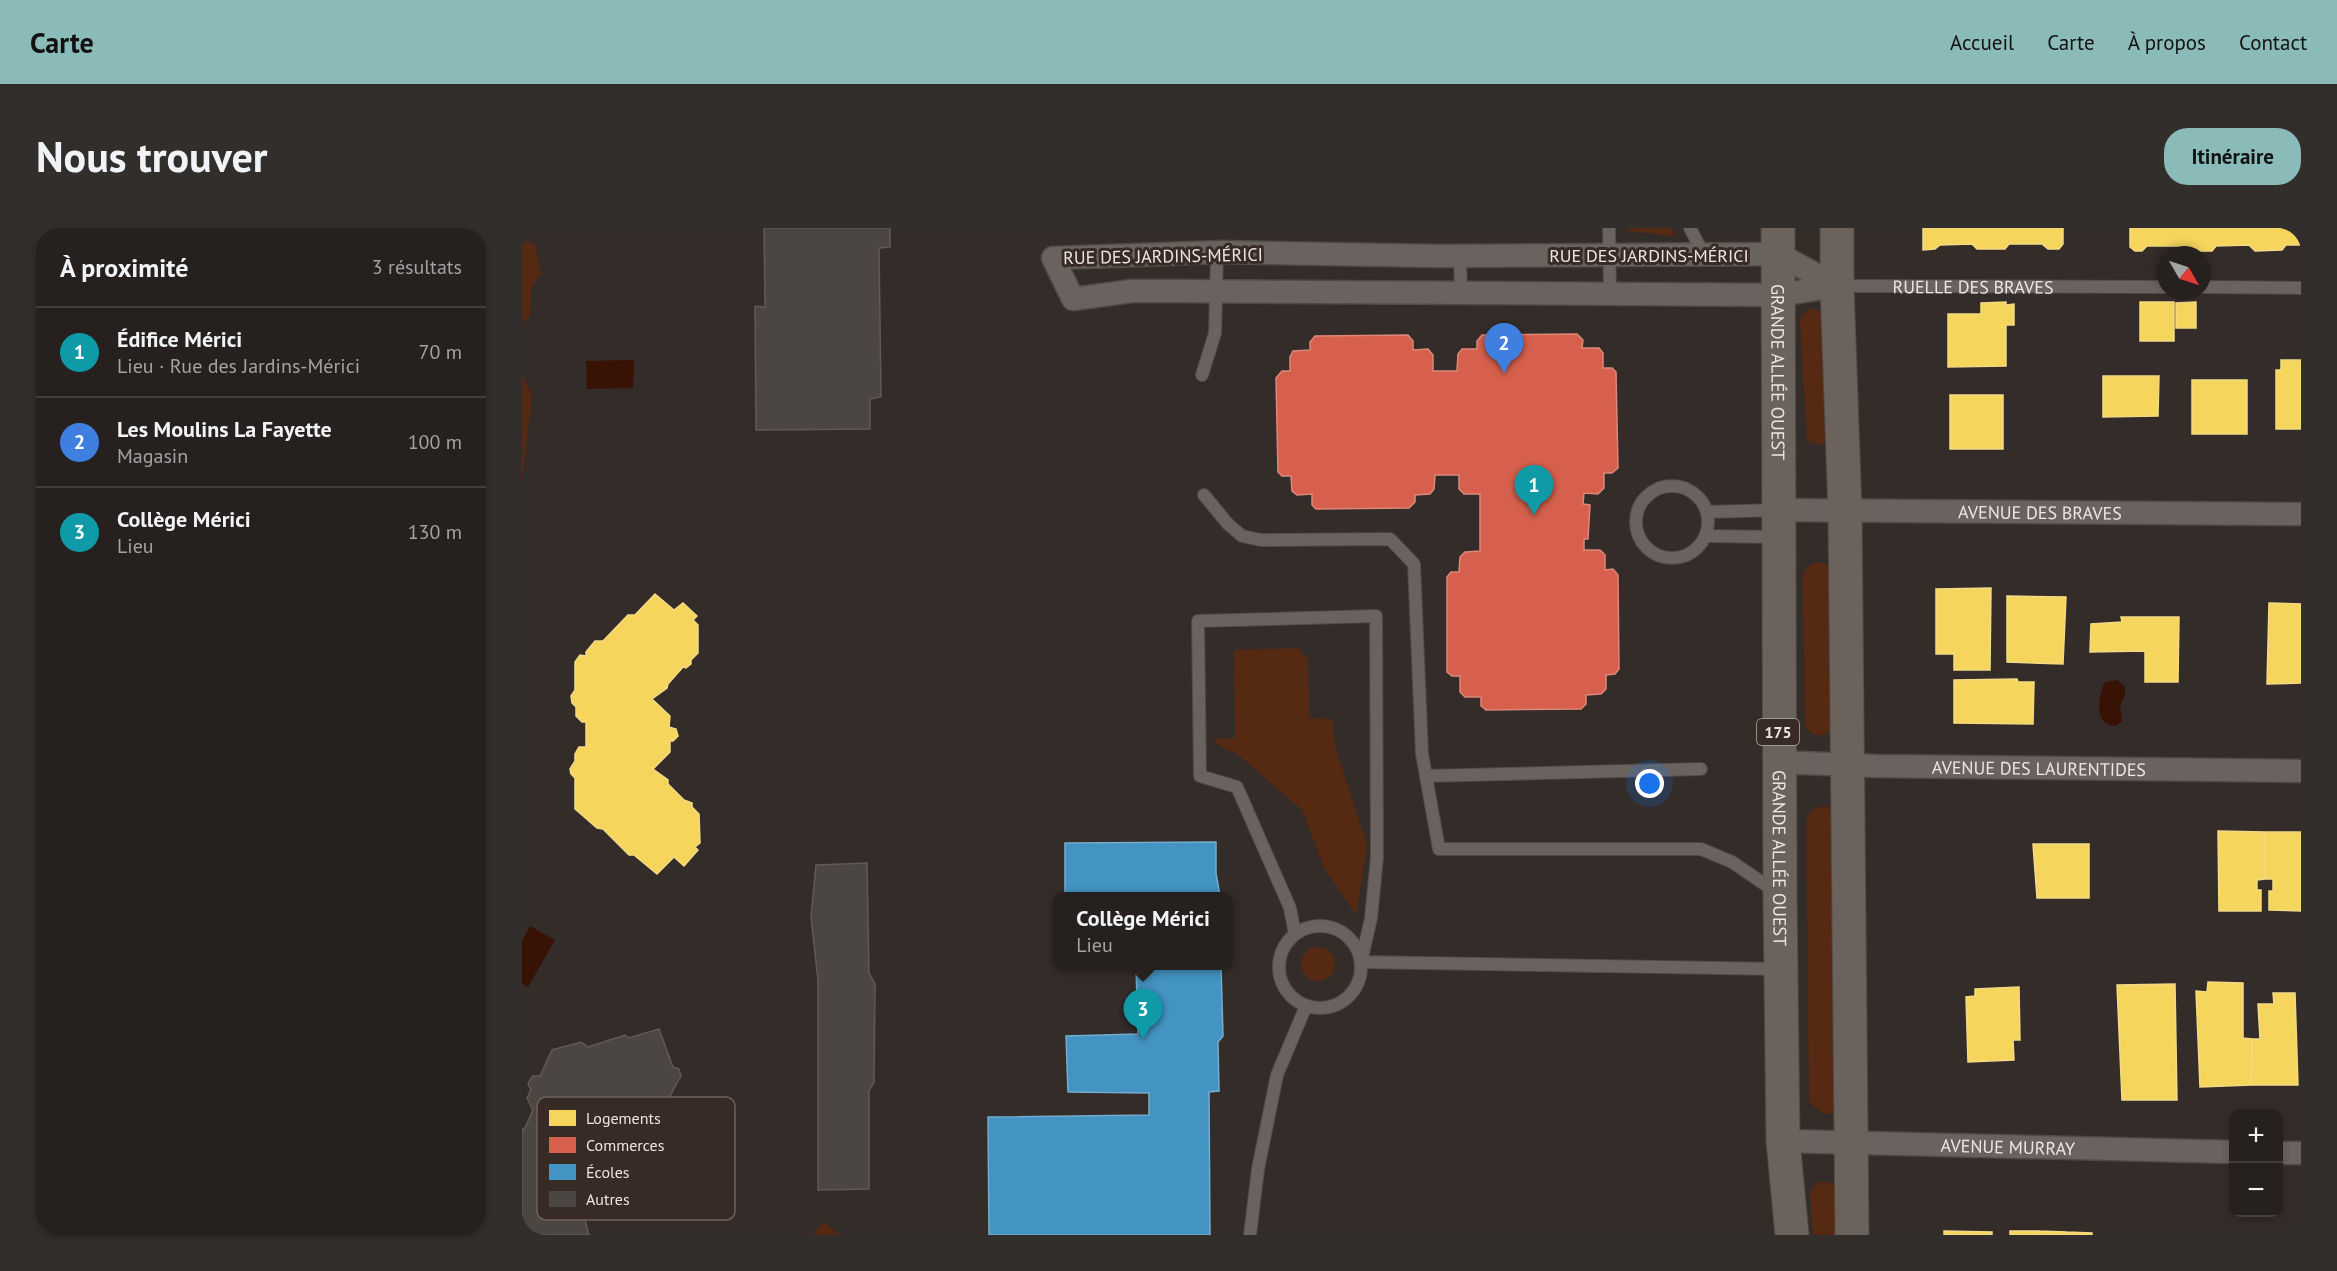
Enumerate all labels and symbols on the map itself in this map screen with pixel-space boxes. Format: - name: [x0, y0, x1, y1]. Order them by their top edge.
- street label: RUE DES JARDINS-MÉRICI: [1063, 243, 1263, 269]
- street label: RUE DES JARDINS-MÉRICI: [1549, 244, 1749, 267]
- north arrow: [2157, 246, 2211, 300]
- street label: RUELLE DES BRAVES: [1892, 275, 2054, 298]
- street label: GRANDE ALLÉE OUEST: [1767, 284, 1790, 460]
- pin: 2: [1484, 324, 1524, 373]
- pin: 1: [1514, 466, 1554, 515]
- street label: AVENUE DES BRAVES: [1958, 500, 2122, 524]
- road number: 175: [1757, 719, 1799, 745]
- street label: AVENUE DES LAURENTIDES: [1932, 755, 2146, 781]
- your location: [1635, 769, 1664, 798]
- street label: GRANDE ALLÉE OUEST: [1768, 770, 1792, 946]
- pin: 3: [1124, 990, 1162, 1039]
- legend: [537, 1097, 735, 1220]
- text: Logements: [586, 1108, 661, 1128]
- street label: AVENUE MURRAY: [1941, 1133, 2075, 1160]
- text: Commerces: [586, 1135, 665, 1155]
- text: Écoles: [586, 1162, 630, 1182]
- text: Autres: [586, 1189, 630, 1209]

